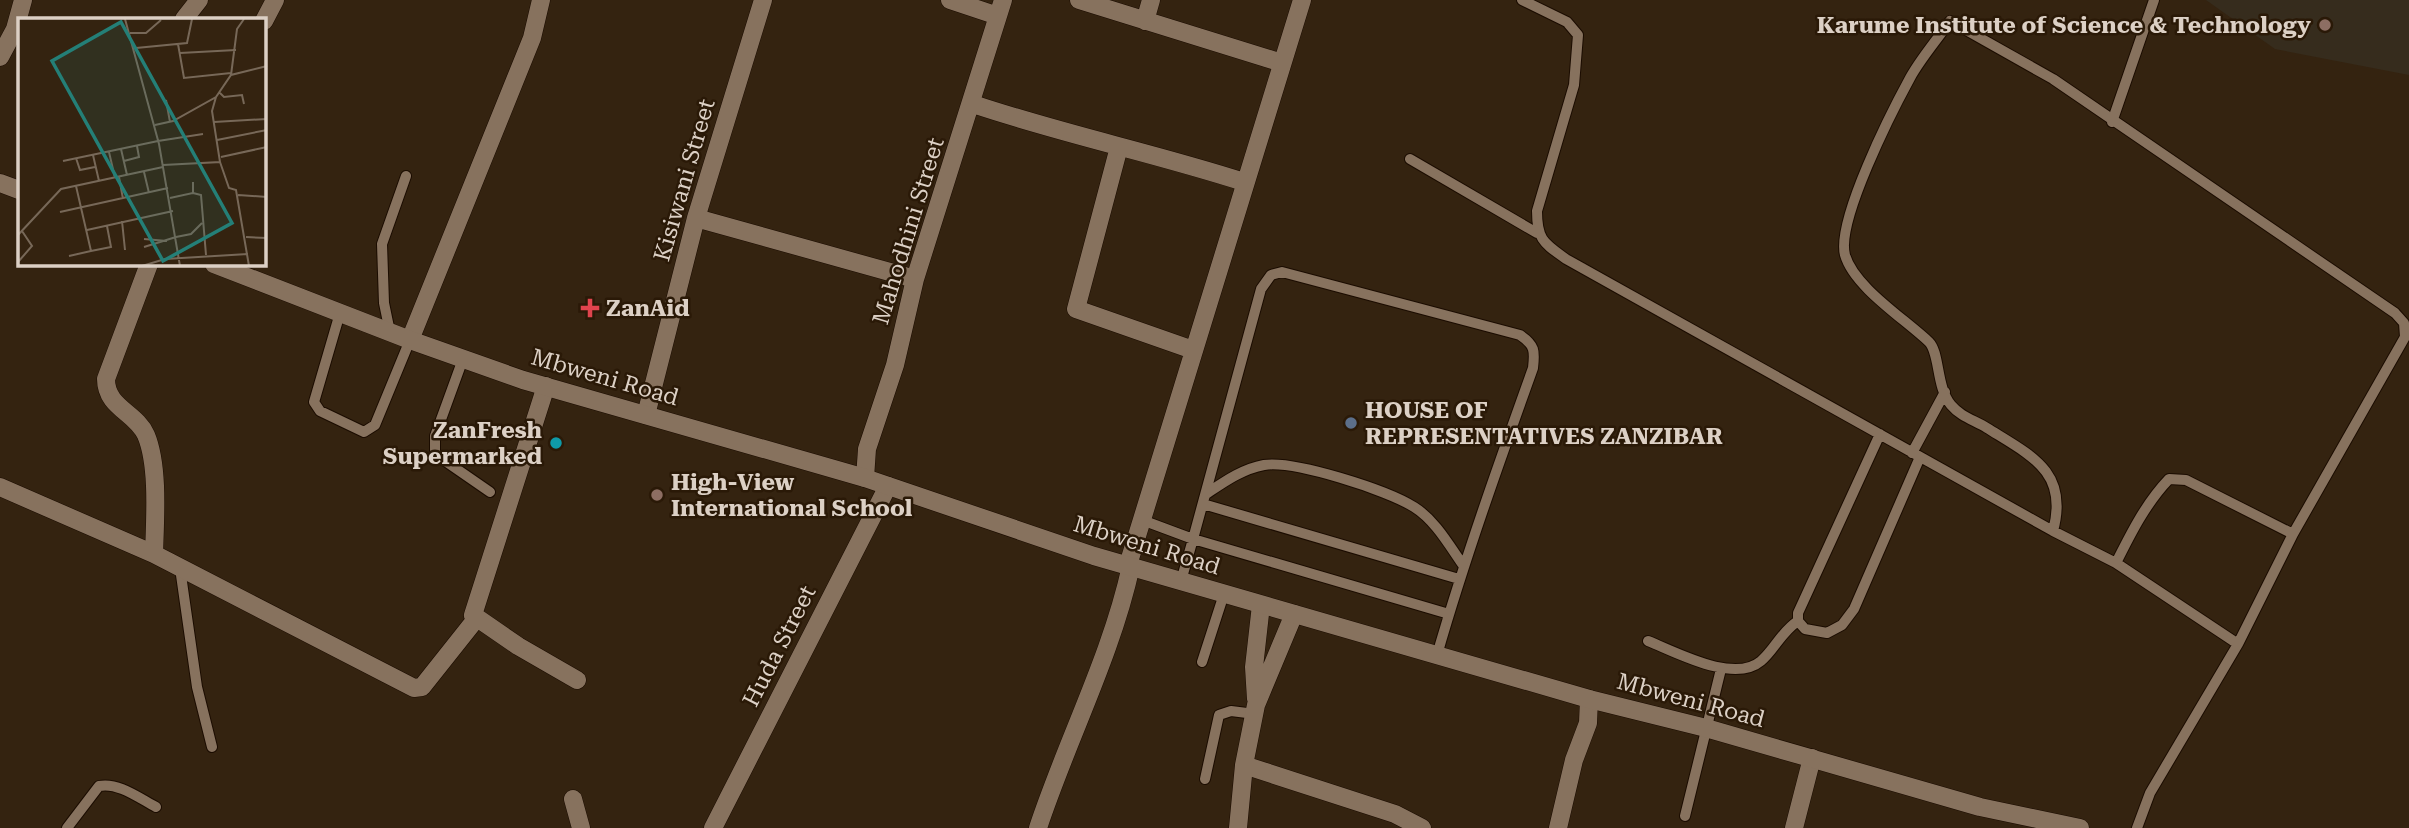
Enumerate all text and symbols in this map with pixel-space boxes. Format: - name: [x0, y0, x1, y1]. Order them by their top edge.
- place label: Karume Institute of Science & Technology: [1817, 12, 2311, 39]
- marker: Karume Institute of Science & Technology: [2317, 17, 2333, 33]
- inset map: [18, 18, 266, 266]
- street label: Kisiwani Street: [648, 95, 721, 264]
- street label: Mahodhini Street: [867, 134, 950, 328]
- place label: ZanAid: [606, 295, 689, 322]
- marker: ZanAid: [580, 298, 600, 318]
- street label: Mbweni Road: [528, 344, 682, 411]
- place label: HOUSE OF REPRESENTATIVES ZANZIBAR: [1365, 397, 1723, 450]
- marker: HOUSE OF REPRESENTATIVES ZANZIBAR: [1343, 415, 1359, 431]
- place label: ZanFresh Supermarked: [383, 417, 543, 470]
- marker: ZanFresh Supermarked: [548, 435, 564, 451]
- place label: High-View International School: [671, 469, 913, 522]
- marker: High-View International School: [649, 487, 665, 503]
- street label: Mbweni Road: [1070, 510, 1224, 581]
- street label: Huda Street: [737, 581, 822, 711]
- street label: Mbweni Road: [1614, 668, 1768, 733]

